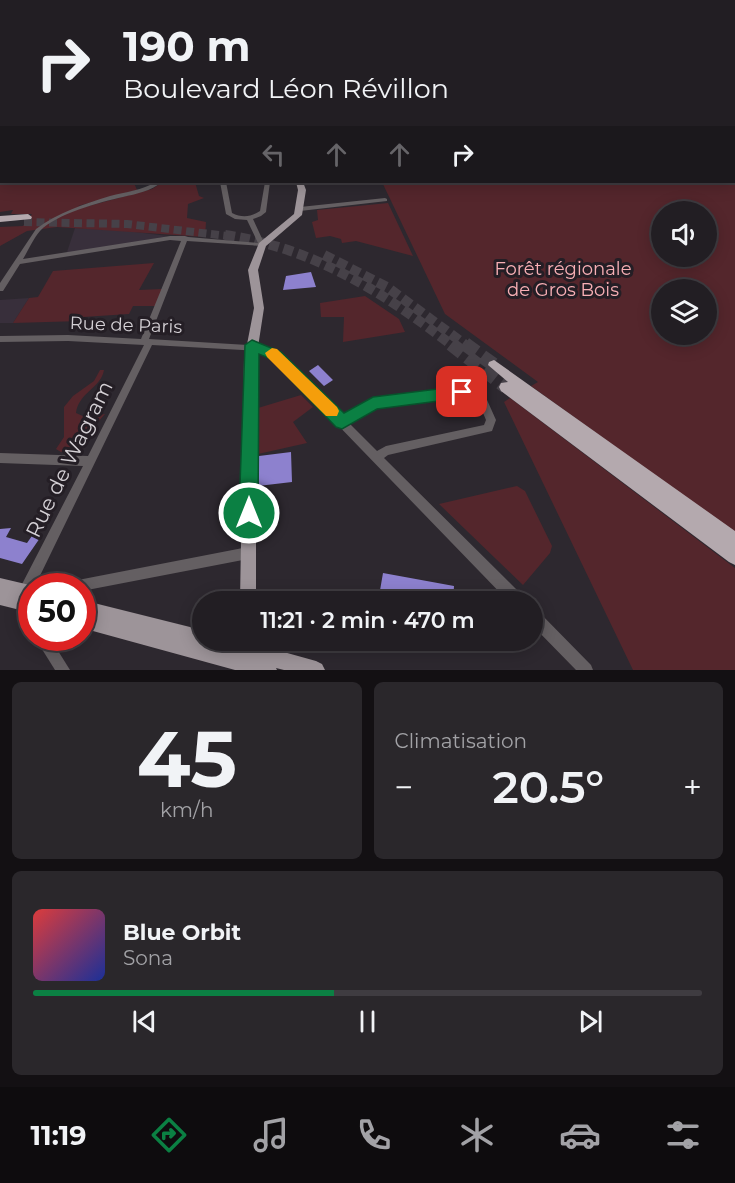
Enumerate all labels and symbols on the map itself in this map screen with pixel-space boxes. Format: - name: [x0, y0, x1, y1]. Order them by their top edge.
- park label: Forêt régionale de Gros Bois: [494, 258, 632, 301]
- street label: Rue de Paris: [69, 312, 183, 338]
- pin: [436, 366, 487, 417]
- street label: Rue de Wagram: [20, 377, 118, 541]
- position arrow: [217, 481, 281, 545]
- speed limit sign: 50: [18, 573, 96, 651]

